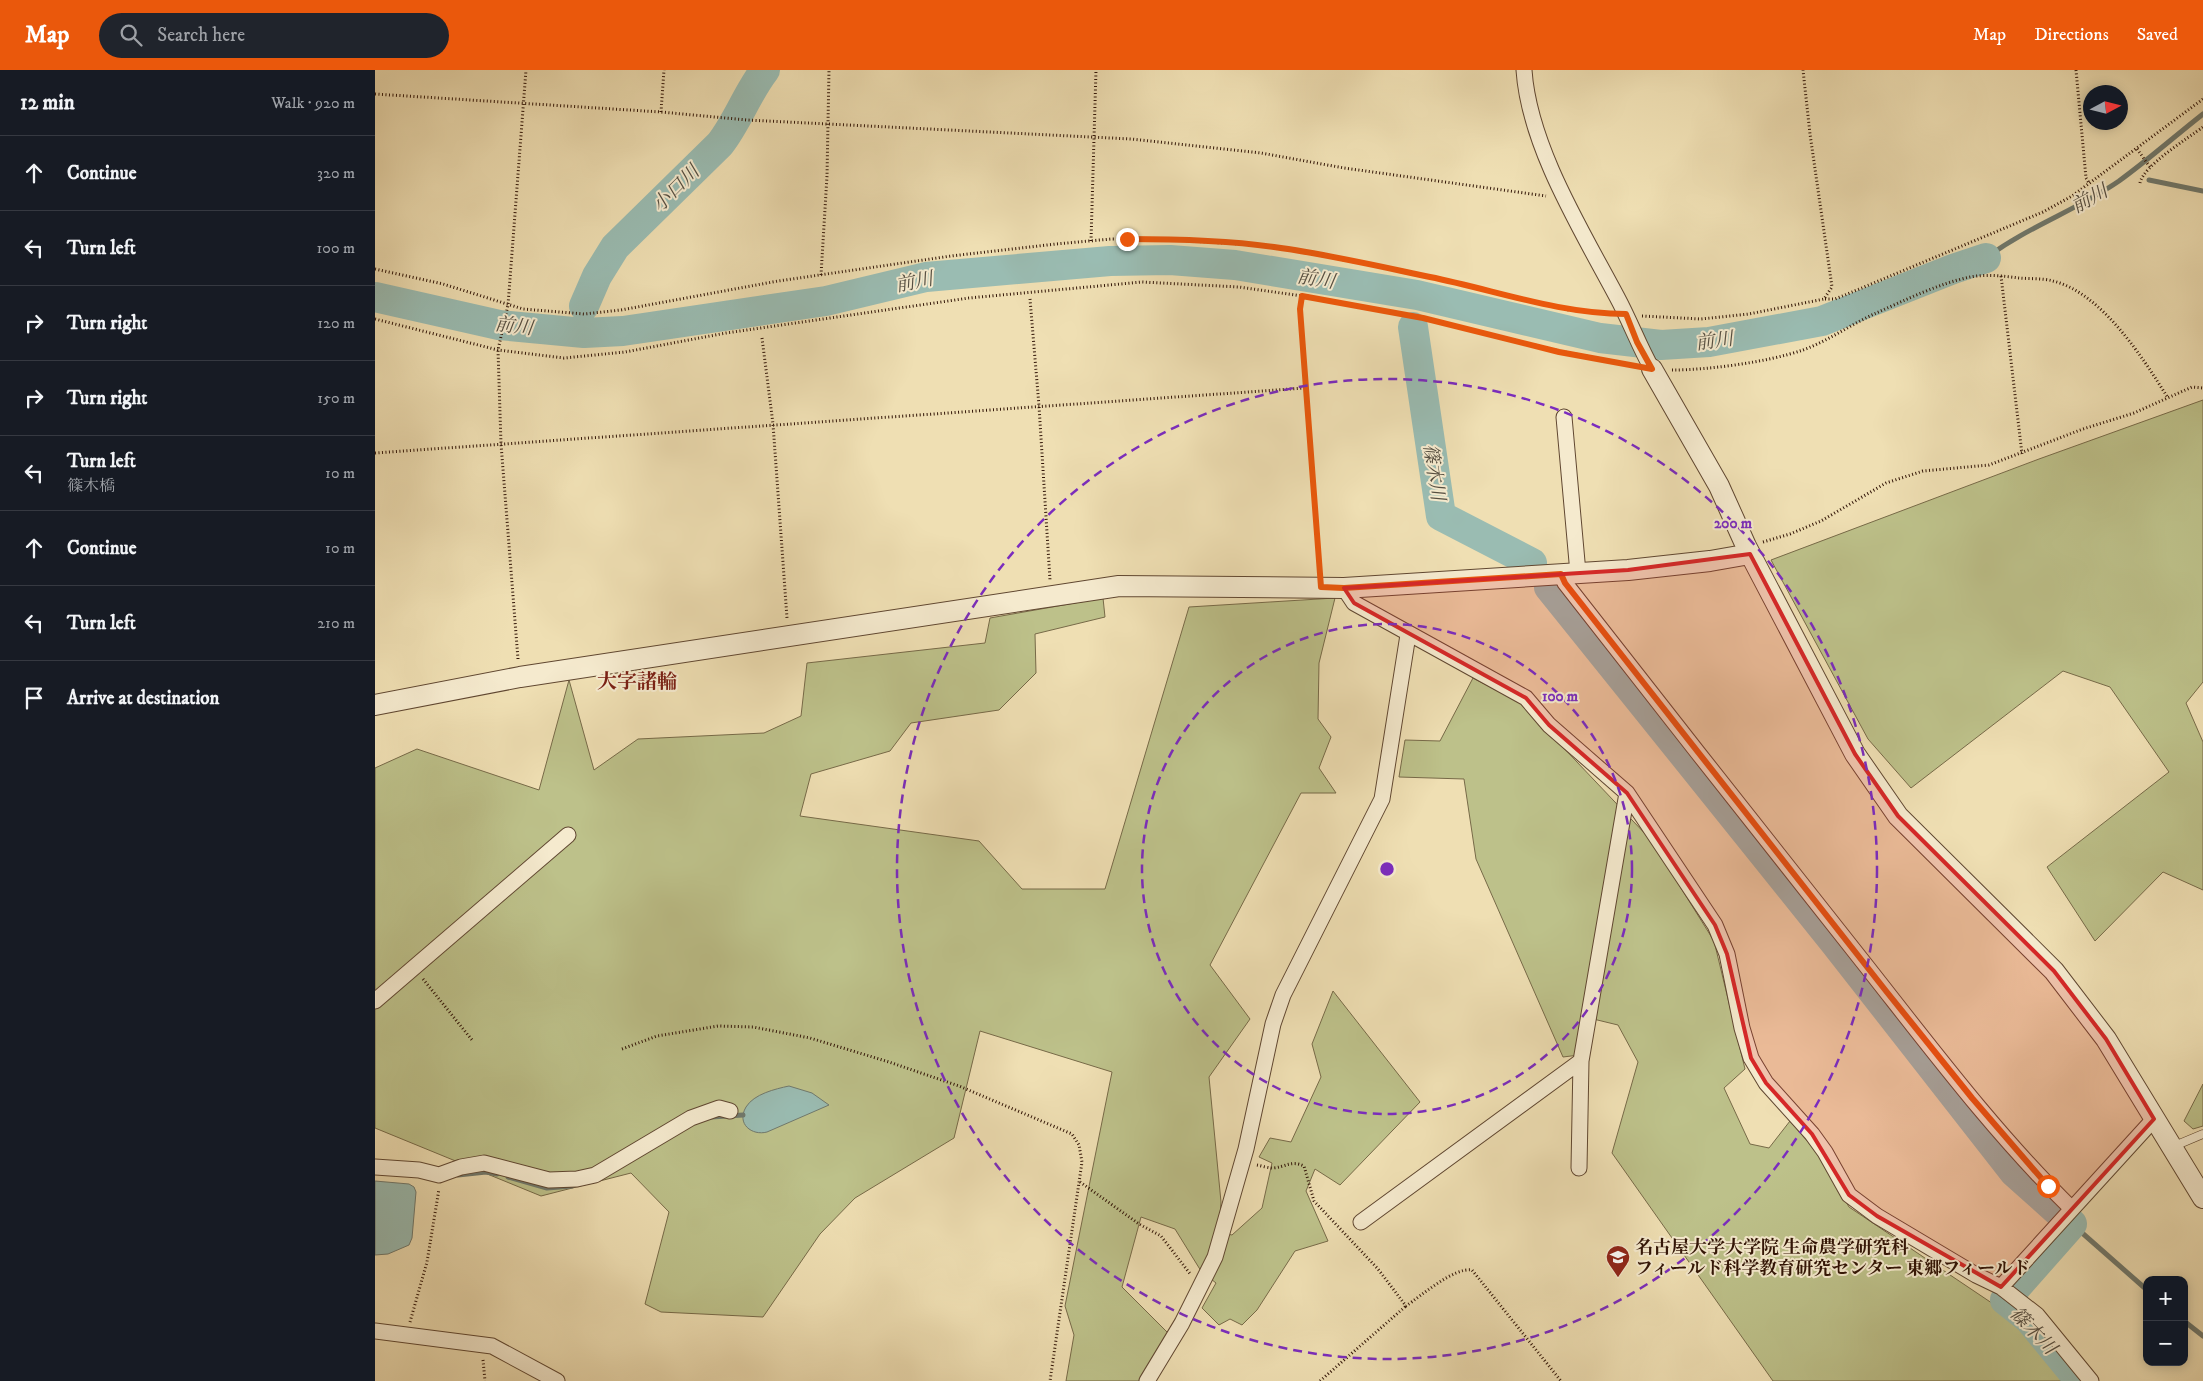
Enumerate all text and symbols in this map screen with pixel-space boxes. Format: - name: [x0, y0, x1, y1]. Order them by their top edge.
- search box: [99, 13, 449, 58]
- text: Map: [25, 20, 69, 50]
- icon: search: [117, 21, 145, 49]
- text: Search here: [157, 24, 245, 47]
- text: Map: [1973, 24, 2006, 46]
- text: Directions: [2034, 24, 2109, 46]
- text: Saved: [2137, 24, 2178, 46]
- north arrow: [2083, 85, 2128, 130]
- text: 12 min: [20, 90, 75, 116]
- text: Walk · 920 m: [271, 93, 355, 113]
- icon: ahead: [20, 159, 48, 187]
- water label: 小口川: [648, 159, 706, 217]
- text: Continue: [67, 162, 137, 185]
- text: 320 m: [317, 163, 355, 183]
- water label: 前川: [2068, 179, 2114, 219]
- route end: [1116, 228, 1139, 251]
- icon: left: [20, 234, 48, 262]
- text: Turn left: [67, 237, 136, 260]
- text: 100 m: [317, 238, 355, 258]
- water label: 前川: [1295, 265, 1338, 294]
- water label: 前川: [893, 267, 937, 297]
- icon: right: [20, 309, 48, 337]
- text: Turn right: [67, 312, 147, 335]
- text: 120 m: [317, 313, 355, 333]
- water label: 前川: [494, 313, 536, 340]
- water label: 前川: [1694, 327, 1737, 356]
- icon: right: [20, 384, 48, 412]
- text: Turn right: [67, 387, 147, 410]
- text: 150 m: [317, 388, 355, 408]
- water label: 篠木川: [1418, 442, 1450, 504]
- text: Turn left: [67, 450, 136, 473]
- icon: left: [20, 459, 48, 487]
- text: 10 m: [325, 463, 355, 483]
- text: 篠木橋: [67, 476, 115, 496]
- text: 200 m: [1714, 514, 1753, 533]
- icon: ahead: [20, 534, 48, 562]
- text: Continue: [67, 537, 137, 560]
- text: 10 m: [325, 538, 355, 558]
- icon: left: [20, 609, 48, 637]
- text: Turn left: [67, 612, 136, 635]
- text: 210 m: [317, 613, 355, 633]
- district label: 大字諸輪: [597, 670, 677, 695]
- icon: arrive: [20, 684, 48, 712]
- text: Arrive at destination: [67, 687, 219, 710]
- text: 100 m: [1542, 687, 1579, 706]
- centre of rings: [1378, 860, 1396, 878]
- route start: [2037, 1175, 2060, 1198]
- place label: 名古屋大学大学院 生命農学研究科 フィールド科学教育研究センター 東郷フィールド: [1635, 1237, 2031, 1280]
- school or university icon: 名古屋大学大学院 生命農学研究科 フィールド科学教育研究センター 東郷フィールド: [1605, 1244, 1631, 1278]
- map controls: [2143, 1276, 2188, 1366]
- button: +: [2143, 1276, 2188, 1321]
- water label: 篠木川: [2005, 1303, 2062, 1361]
- button: −: [2143, 1321, 2188, 1366]

